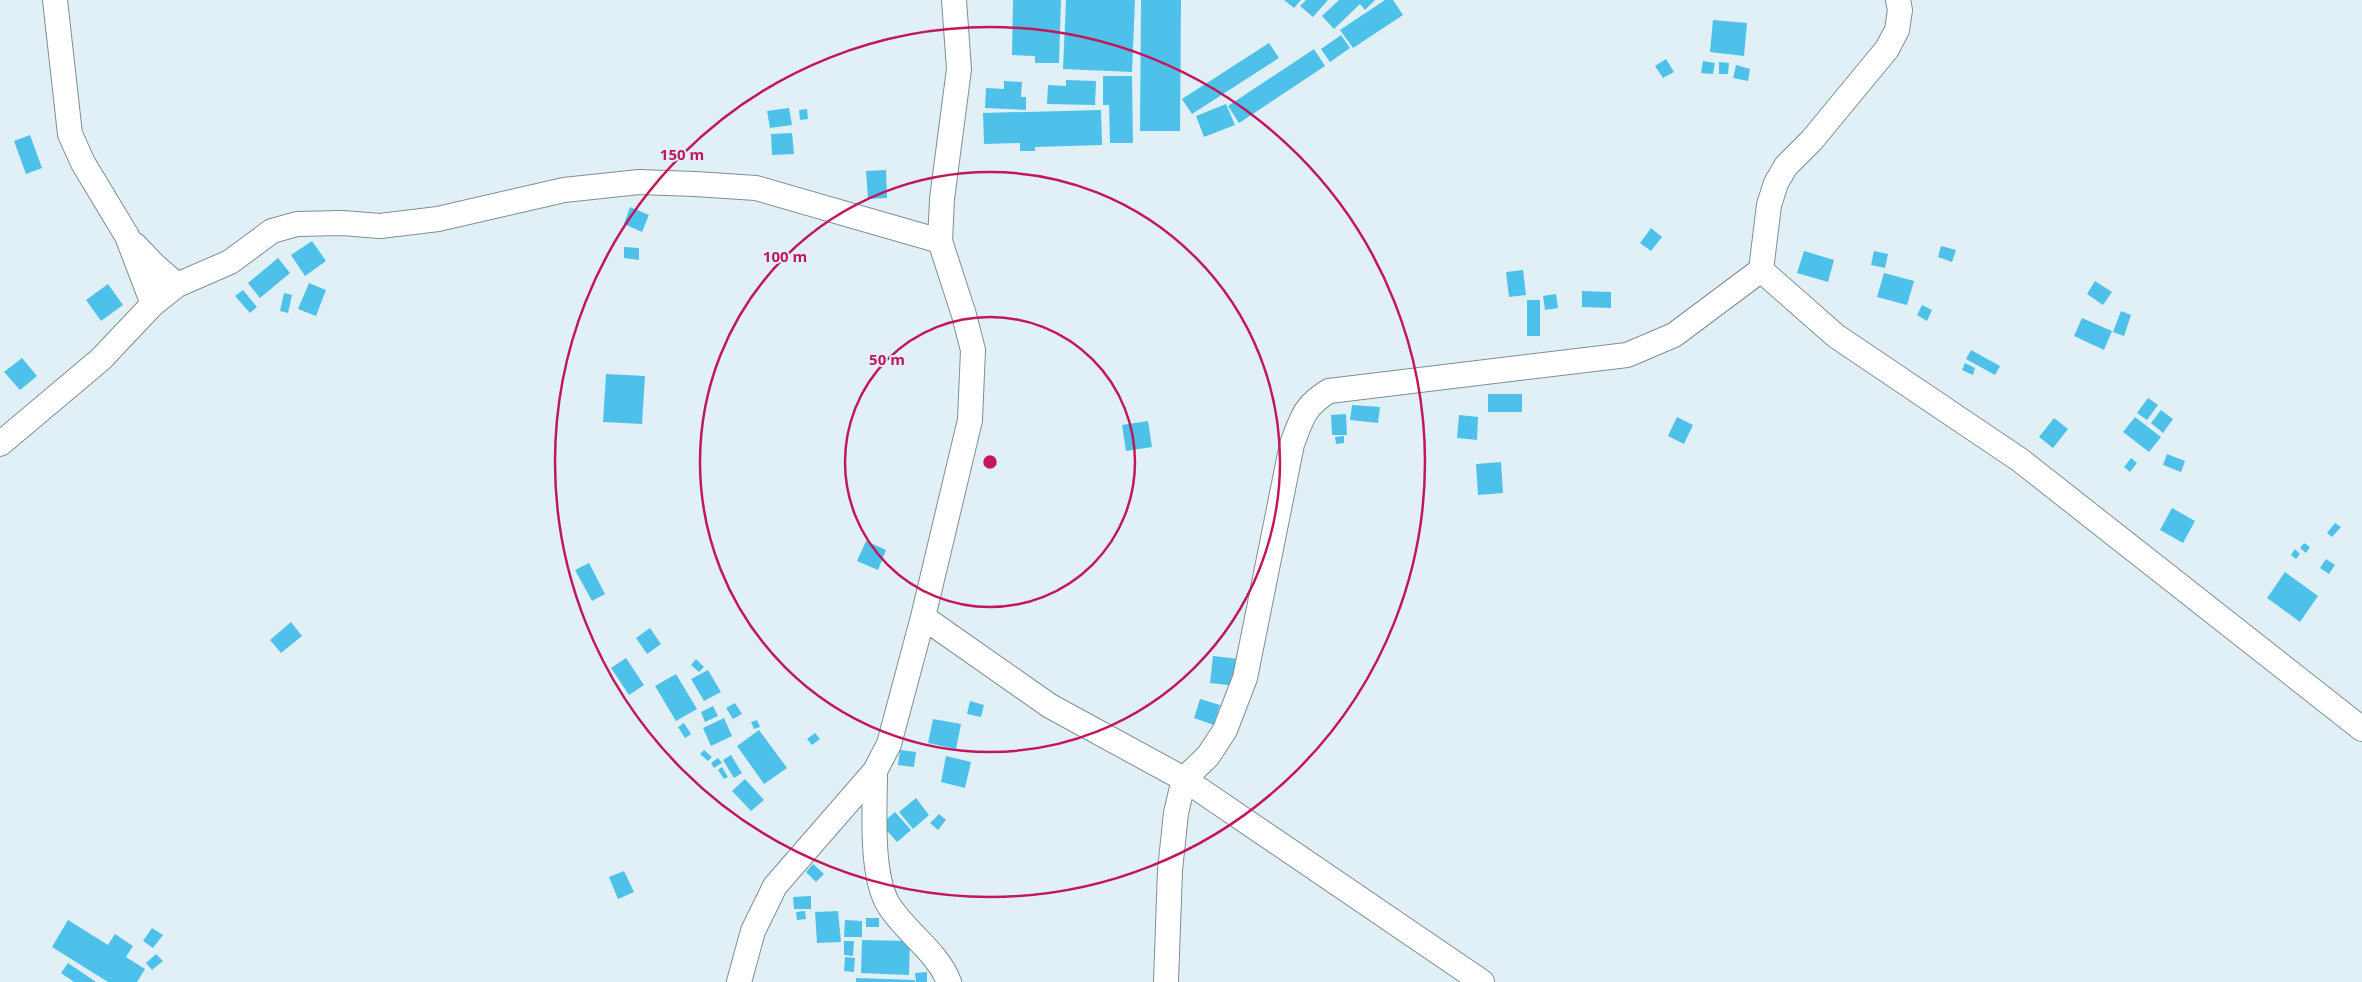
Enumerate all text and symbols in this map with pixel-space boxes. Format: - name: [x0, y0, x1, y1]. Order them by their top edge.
- text: 150 m: [660, 144, 704, 164]
- text: 100 m: [763, 246, 807, 266]
- text: 50 m: [869, 349, 905, 369]
- centre of rings: [981, 453, 999, 471]

